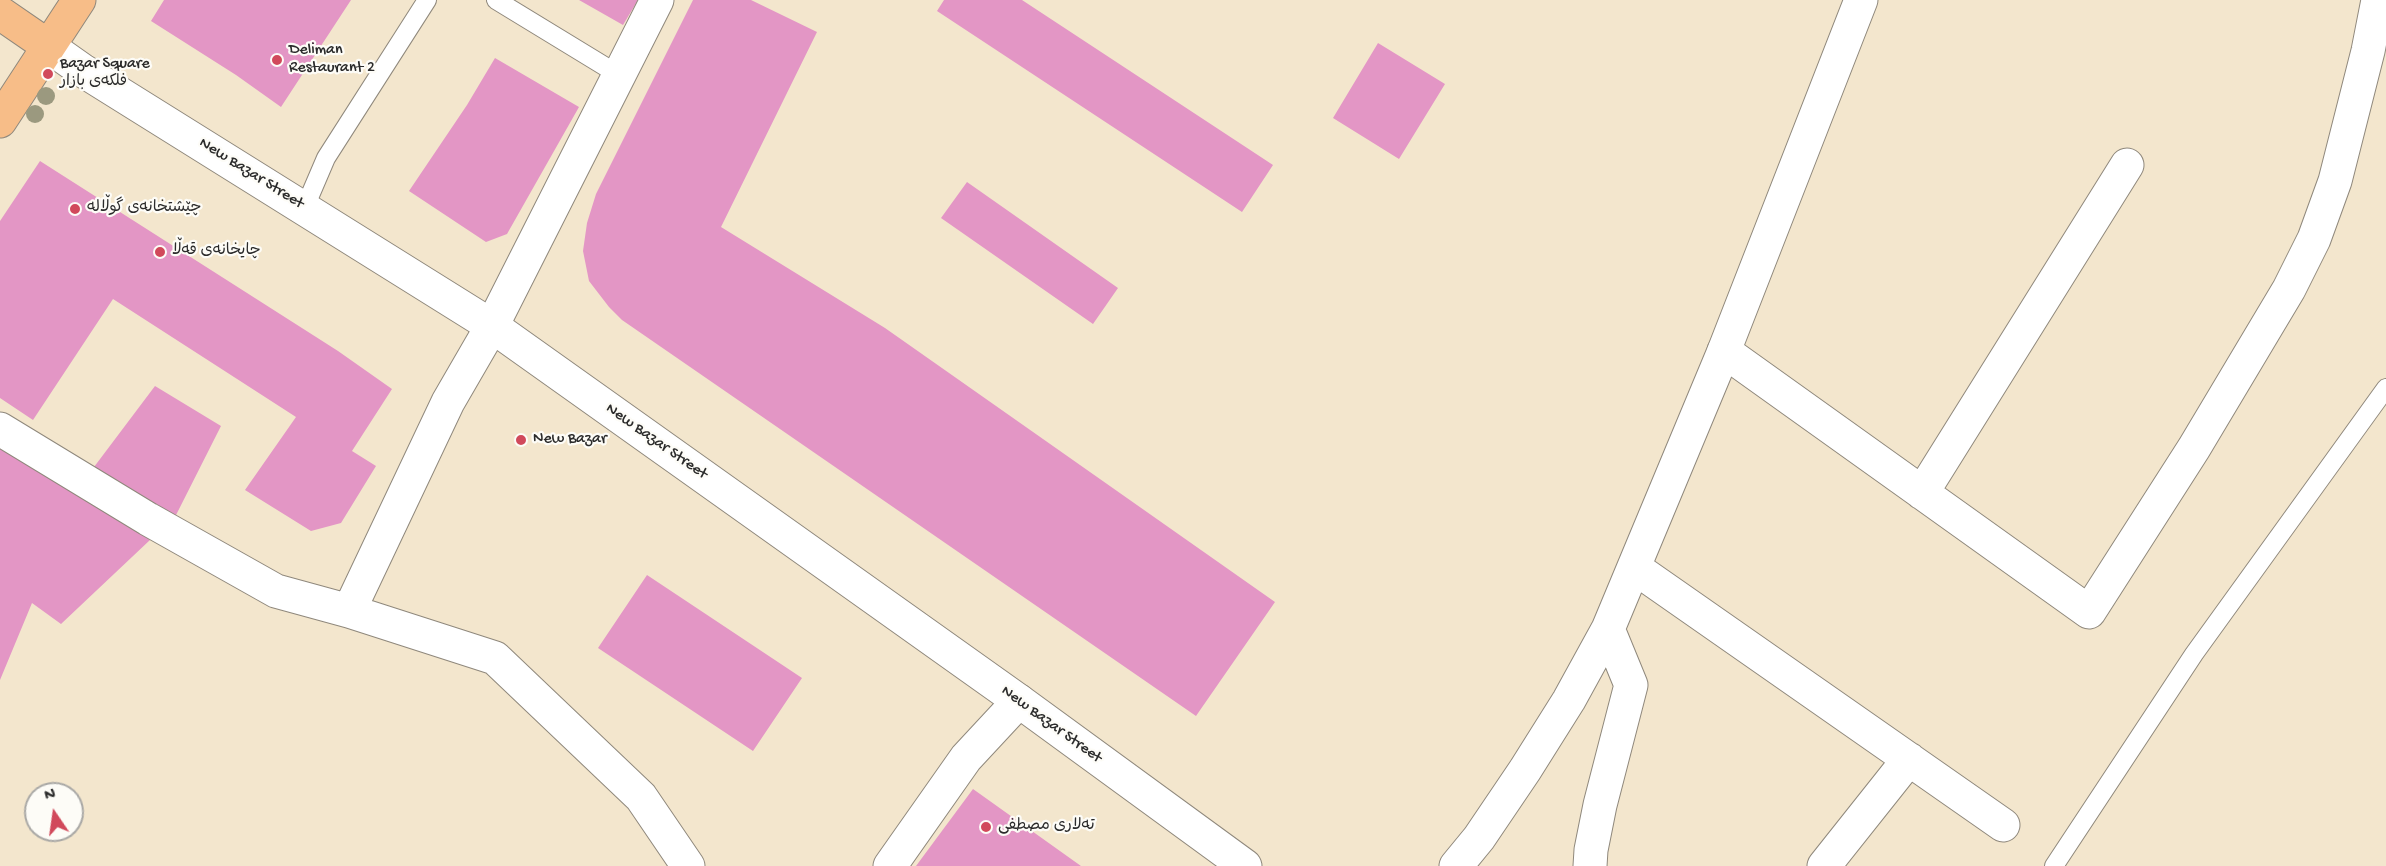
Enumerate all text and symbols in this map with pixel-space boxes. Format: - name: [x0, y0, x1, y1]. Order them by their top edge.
- place label: Deliman Restaurant 2: [289, 41, 375, 79]
- marker: Deliman Restaurant 2: [270, 53, 284, 67]
- place label: Bazar Square فلکەی بازار: [60, 55, 150, 93]
- marker: Bazar Square فلکەی بازار: [41, 67, 55, 81]
- street label: New Bazar Street: [195, 134, 307, 214]
- place label: چێشتخانەی گوڵالە: [87, 199, 201, 219]
- marker: چێشتخانەی گوڵالە: [68, 202, 82, 216]
- place label: چایخانەی قەڵا: [172, 242, 261, 262]
- marker: چایخانەی قەڵا: [153, 245, 167, 259]
- street label: New Bazar Street: [601, 400, 711, 484]
- place label: New Bazar: [533, 430, 607, 450]
- marker: New Bazar: [514, 433, 528, 447]
- street label: New Bazar Street: [997, 682, 1105, 768]
- north arrow: [24, 782, 84, 842]
- text: N: [43, 785, 58, 806]
- place label: تەلاری مصطفی: [998, 817, 1095, 837]
- marker: تەلاری مصطفی: [979, 820, 993, 834]

